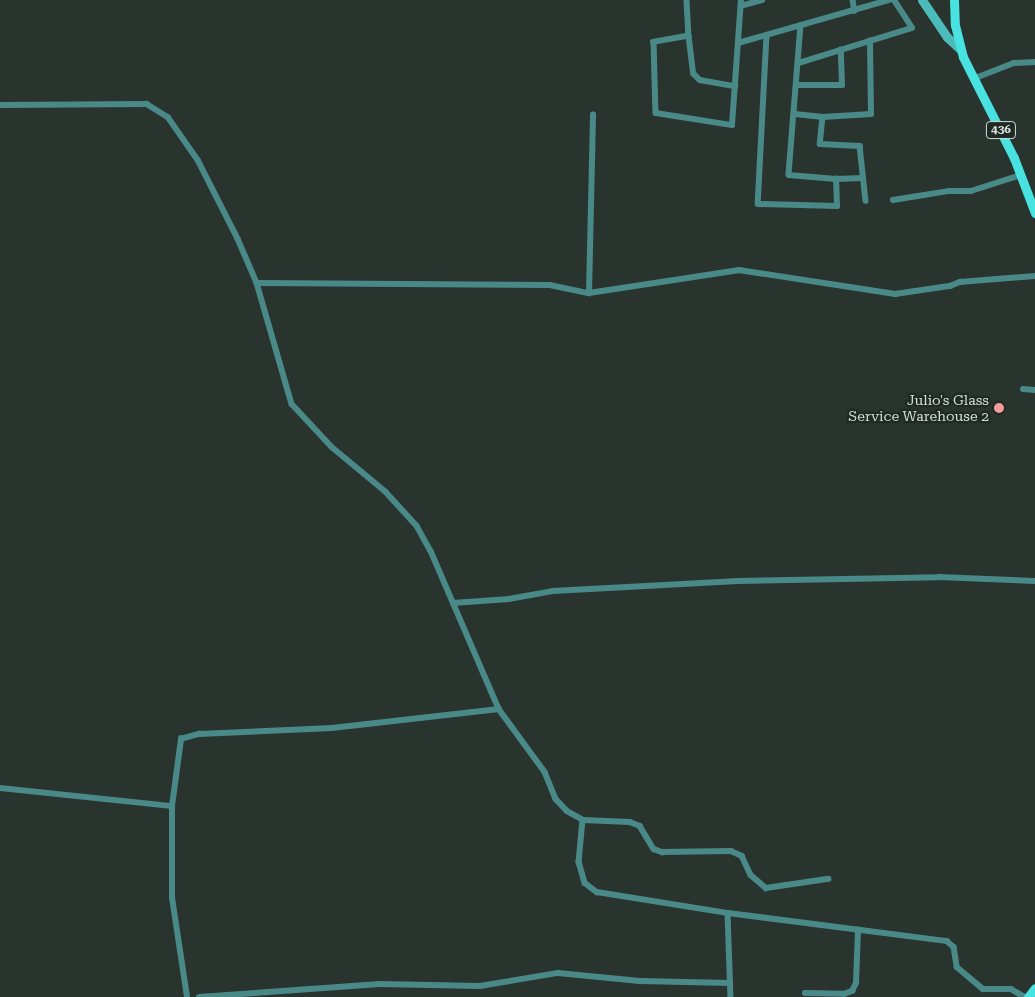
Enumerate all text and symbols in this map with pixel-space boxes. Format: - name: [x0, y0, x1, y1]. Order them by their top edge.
- road number: 436: [985, 120, 1017, 140]
- place label: Julio's Glass Service Warehouse 2: [848, 392, 989, 424]
- marker: Julio's Glass Service Warehouse 2: [993, 402, 1005, 414]

